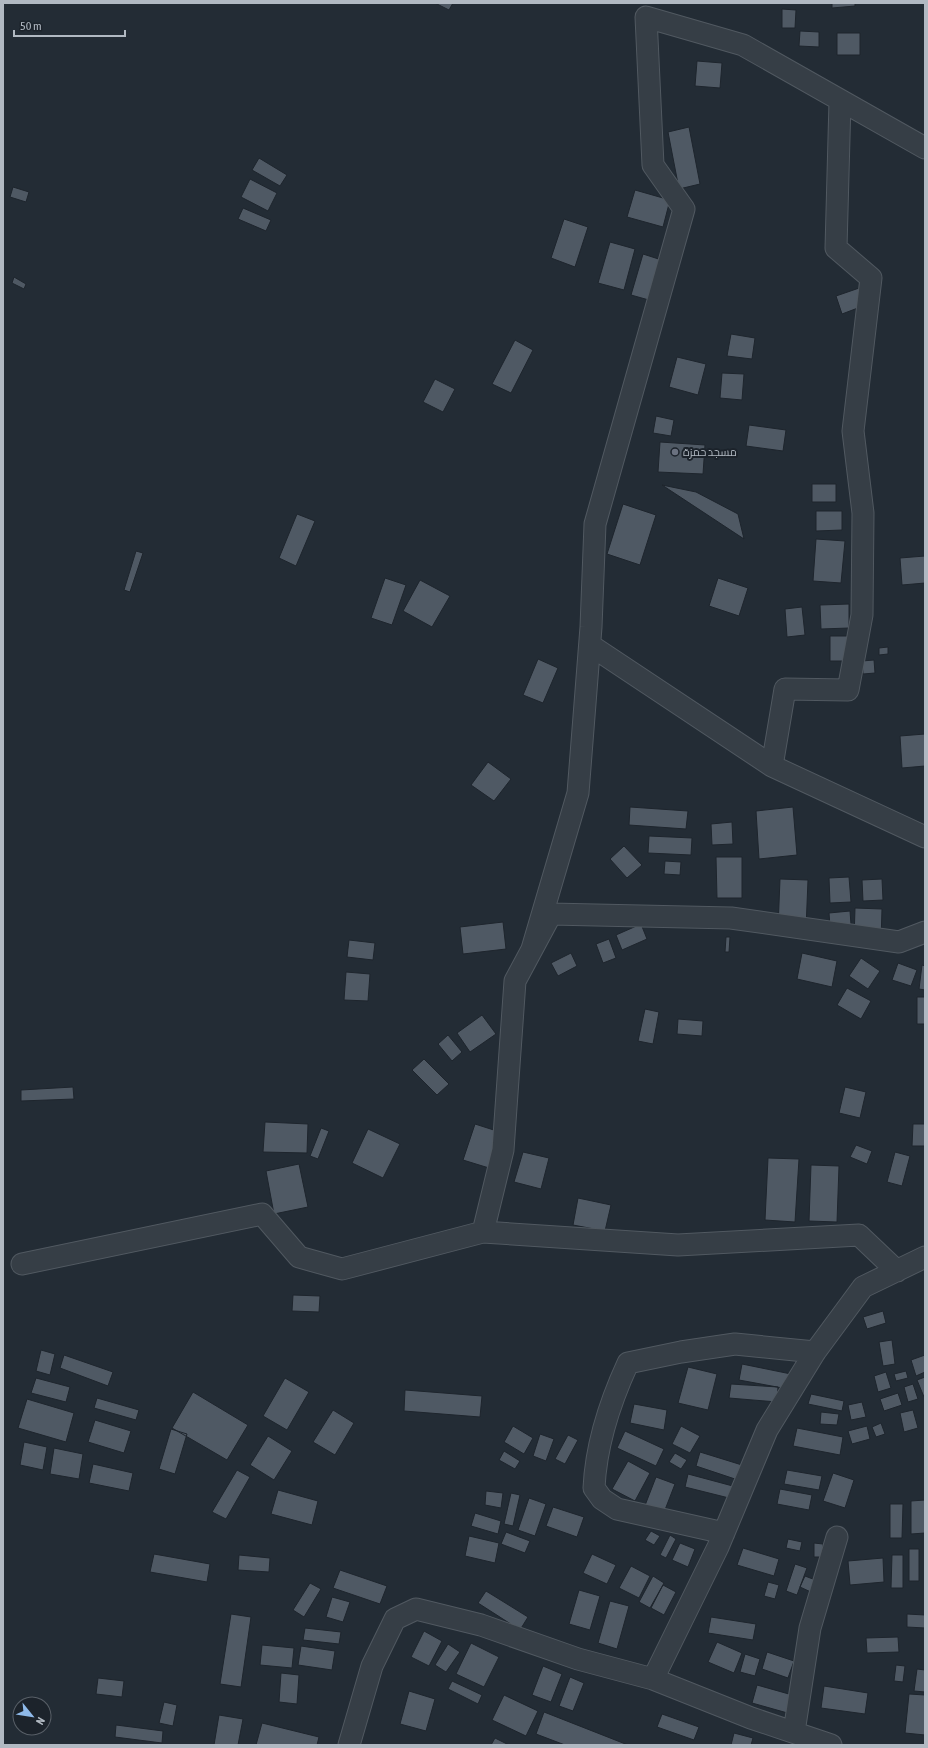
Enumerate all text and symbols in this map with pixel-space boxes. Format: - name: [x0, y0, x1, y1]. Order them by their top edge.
- scale bar: [14, 12, 125, 38]
- text: 50 m: [20, 19, 42, 33]
- place label: مسجد حمزة: [683, 446, 737, 459]
- marker: مسجد حمزة: [670, 447, 680, 457]
- north arrow: [12, 1696, 52, 1736]
- text: N: [34, 1715, 47, 1727]

